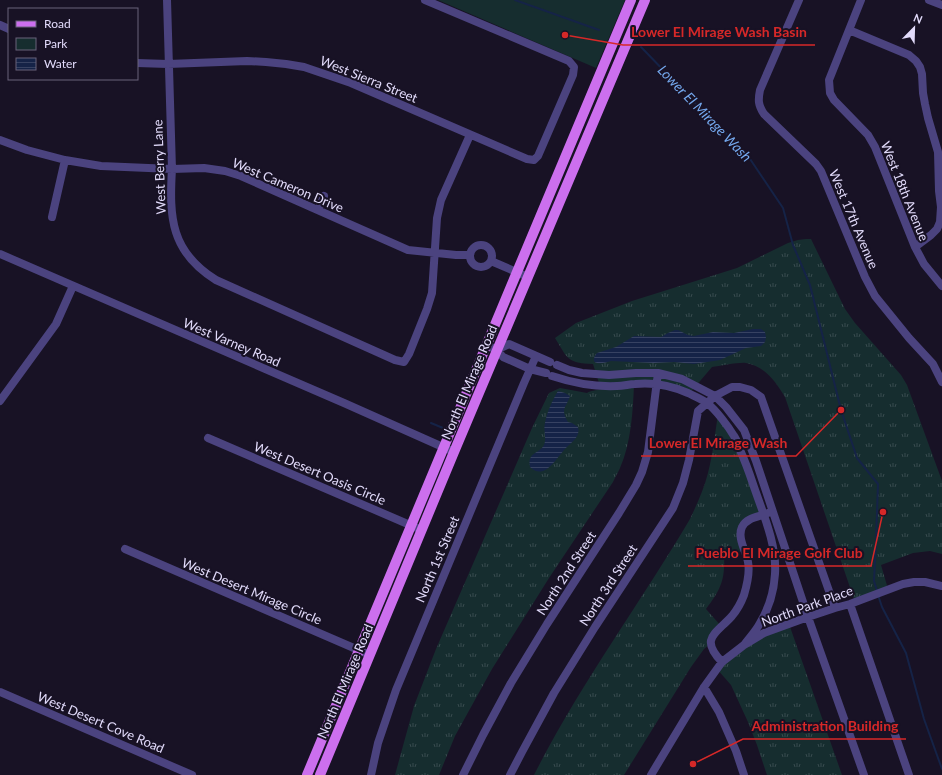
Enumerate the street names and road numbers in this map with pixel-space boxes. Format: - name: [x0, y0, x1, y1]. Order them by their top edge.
- street label: West Sierra Street: [318, 52, 420, 106]
- street label: West Berry Lane: [149, 119, 169, 215]
- street label: West 18th Avenue: [878, 139, 932, 243]
- street label: West Cameron Drive: [230, 154, 346, 216]
- street label: West 17th Avenue: [826, 167, 882, 271]
- street label: West Varney Road: [181, 314, 283, 370]
- street label: North El Mirage Road: [438, 322, 500, 442]
- street label: West Desert Oasis Circle: [252, 438, 389, 508]
- street label: North 1st Street: [412, 513, 463, 605]
- street label: North 2nd Street: [533, 528, 599, 618]
- street label: North 3rd Street: [576, 541, 640, 629]
- street label: West Desert Mirage Circle: [180, 554, 325, 628]
- street label: North Park Place: [759, 582, 855, 630]
- street label: North El Mirage Road: [314, 621, 376, 741]
- street label: West Desert Cove Road: [35, 688, 167, 756]

